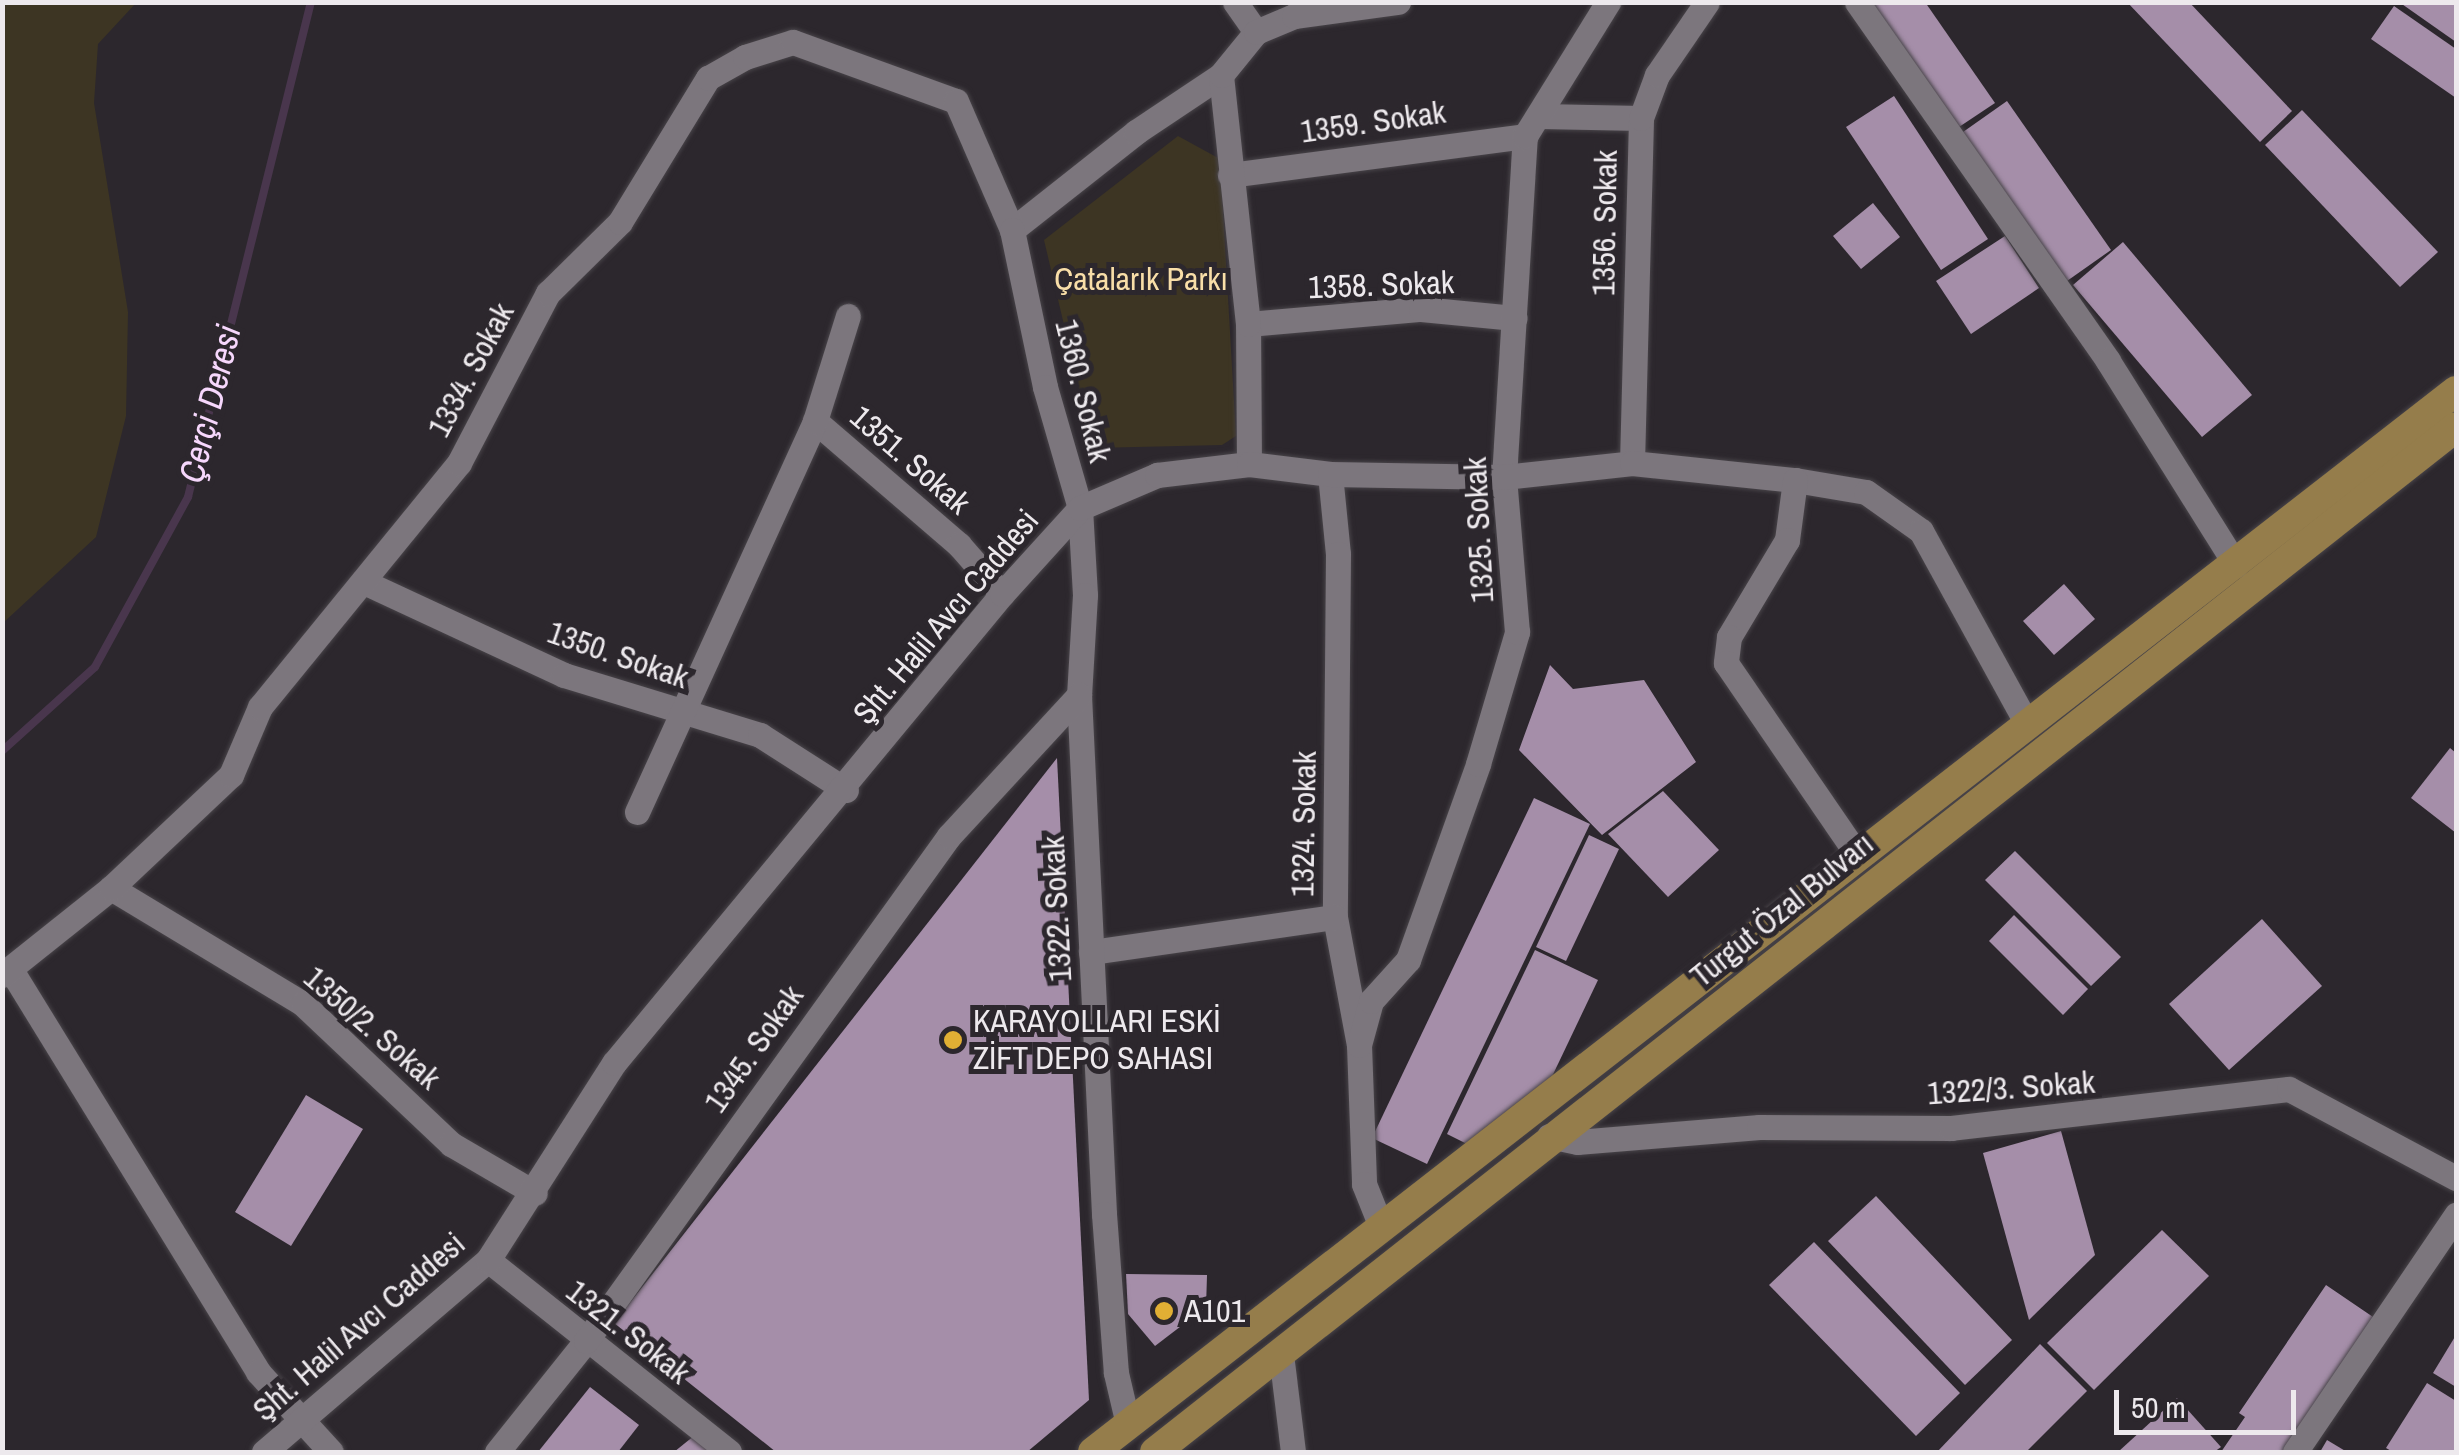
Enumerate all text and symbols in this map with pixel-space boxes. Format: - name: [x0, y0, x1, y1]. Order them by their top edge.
- street label: 1359. Sokak: [1298, 93, 1448, 151]
- street label: 1356. Sokak: [1585, 150, 1625, 296]
- park label: Çatalarık Parkı: [1054, 260, 1228, 298]
- street label: 1358. Sokak: [1307, 263, 1455, 307]
- street label: 1334. Sokak: [420, 297, 522, 443]
- street label: 1360. Sokak: [1047, 316, 1119, 466]
- water label: Çerçi Deresi: [170, 321, 250, 487]
- street label: 1351. Sokak: [842, 398, 978, 522]
- street label: 1325. Sokak: [1456, 456, 1502, 604]
- street label: Şht. Halil Avcı Caddesi: [845, 501, 1047, 733]
- street label: 1350. Sokak: [543, 613, 693, 697]
- street label: 1324. Sokak: [1284, 751, 1324, 897]
- street label: Turgut Özal Bulvarı: [1683, 825, 1881, 995]
- street label: 1322. Sokak: [1034, 835, 1080, 983]
- street label: 1350/2. Sokak: [296, 958, 448, 1098]
- street label: 1345. Sokak: [696, 978, 812, 1120]
- place label: KARAYOLLARI ESKİ ZİFT DEPO SAHASI: [973, 1003, 1220, 1078]
- marker: KARAYOLLARI ESKİ ZİFT DEPO SAHASI: [942, 1029, 964, 1051]
- street label: 1322/3. Sokak: [1926, 1063, 2096, 1113]
- street label: Şht. Halil Avcı Caddesi: [245, 1224, 473, 1430]
- street label: 1321. Sokak: [559, 1272, 697, 1392]
- place label: A101: [1184, 1292, 1245, 1330]
- marker: A101: [1153, 1300, 1175, 1322]
- scale bar: [2119, 1370, 2302, 1432]
- text: 50 m: [2131, 1387, 2186, 1427]

